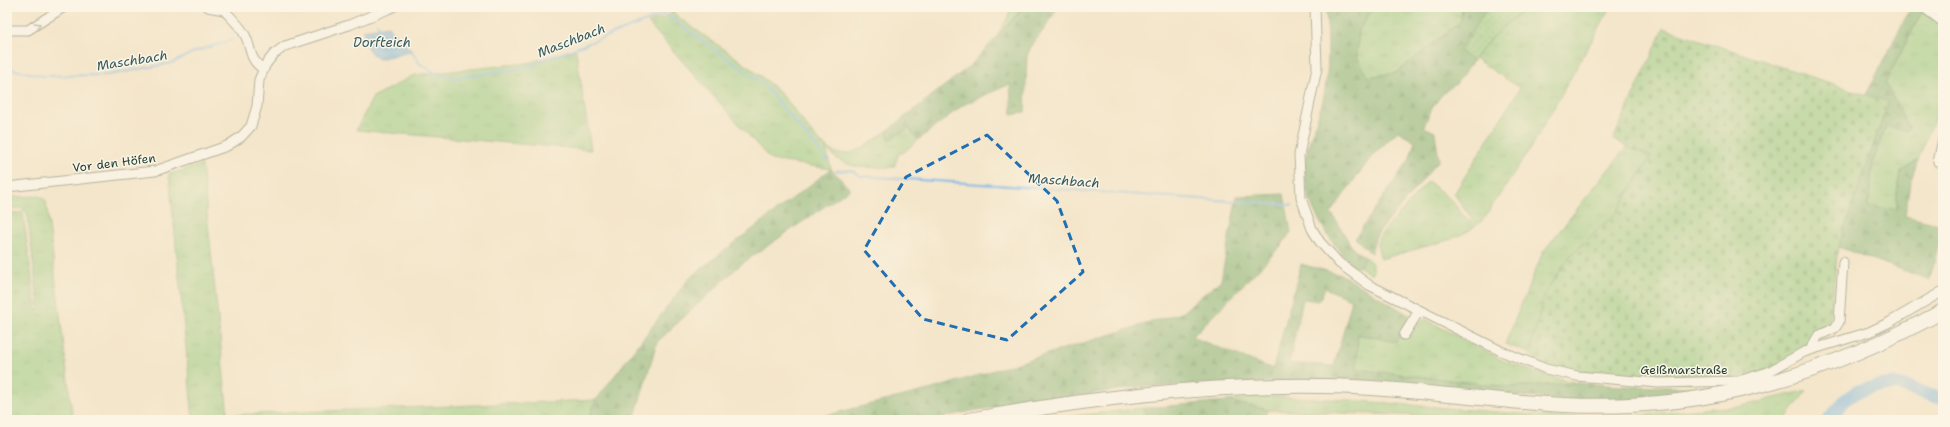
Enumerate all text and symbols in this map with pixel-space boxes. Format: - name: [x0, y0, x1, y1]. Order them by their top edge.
- water label: Maschbach: [535, 20, 608, 61]
- one-way arrow: [33, 23, 40, 30]
- water label: Dorfteich: [353, 34, 411, 51]
- water label: Maschbach: [95, 46, 169, 74]
- street label: Vor den Höfen: [72, 150, 156, 176]
- water label: Maschbach: [1028, 170, 1100, 191]
- street label: Geißmarstraße: [1640, 362, 1728, 378]

